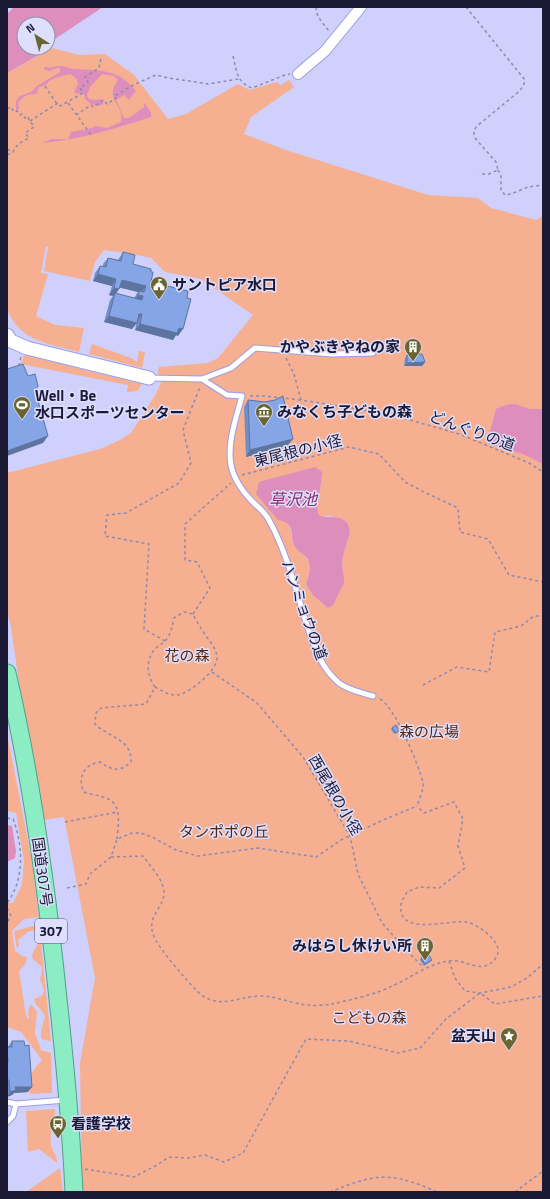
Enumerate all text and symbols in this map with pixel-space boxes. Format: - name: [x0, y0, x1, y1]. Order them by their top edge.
- north arrow: [16, 16, 56, 56]
- text: N: [22, 19, 38, 37]
- place label: サントピア水口: [172, 273, 277, 296]
- public building icon: サントピア水口: [149, 275, 169, 300]
- place label: かやぶきやねの家: [280, 335, 400, 358]
- building icon: かやぶきやねの家: [403, 337, 423, 362]
- place label: Well・Be 水口スポーツセンター: [35, 384, 185, 424]
- sports icon: Well・Be 水口スポーツセンター: [12, 395, 32, 420]
- place label: みなくち子どもの森: [277, 400, 412, 423]
- museum icon: みなくち子どもの森: [254, 402, 274, 427]
- street label: どんぐりの道: [426, 404, 518, 457]
- street label: 東尾根の小径: [251, 428, 344, 473]
- water label: 草沢池: [269, 487, 319, 511]
- street label: ハンミョウの道: [276, 557, 333, 663]
- park label: 花の森: [164, 644, 210, 667]
- park label: 森の広場: [399, 720, 459, 743]
- street label: 西尾根の小径: [303, 750, 368, 839]
- park label: タンポポの丘: [179, 820, 269, 843]
- street label: 国道307号: [26, 836, 59, 908]
- road number: 307: [35, 919, 67, 943]
- place label: みはらし休けい所: [292, 934, 412, 957]
- building icon: みはらし休けい所: [415, 936, 435, 961]
- park label: こどもの森: [331, 1006, 407, 1029]
- place label: 盆天山: [451, 1024, 496, 1047]
- place icon: 盆天山: [499, 1026, 519, 1051]
- place label: 看護学校: [71, 1112, 131, 1135]
- bus stop icon: 看護学校: [48, 1114, 68, 1139]

